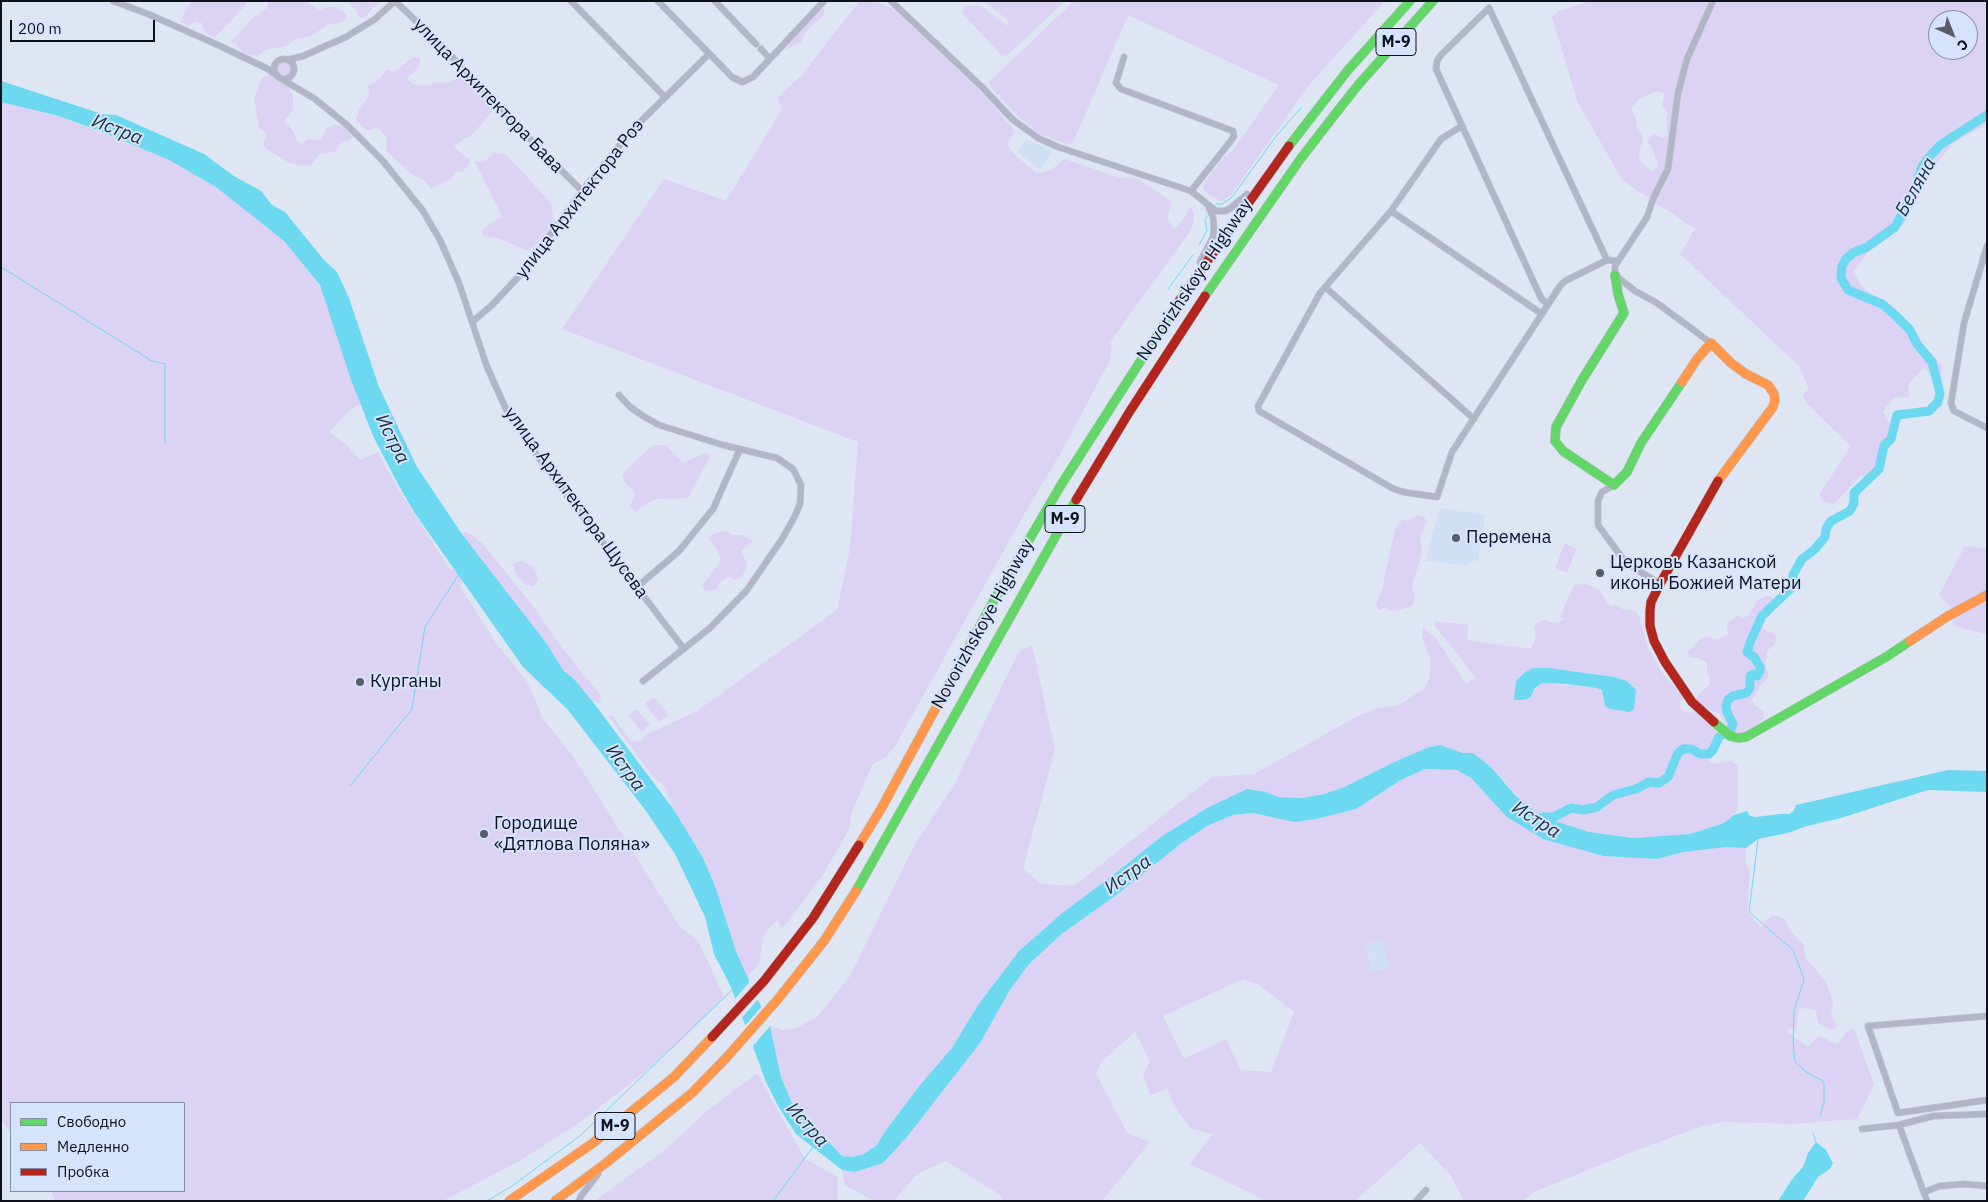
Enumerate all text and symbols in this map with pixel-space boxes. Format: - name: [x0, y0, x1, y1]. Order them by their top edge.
- scale bar: [12, 10, 158, 42]
- north arrow: [1928, 10, 1978, 60]
- street label: улица Архитектора Бава: [408, 14, 568, 178]
- text: 200 m: [18, 19, 62, 38]
- road number: М-9: [1376, 28, 1416, 56]
- text: С: [1953, 35, 1972, 55]
- water label: Истра: [88, 110, 146, 150]
- street label: улица Архитектора Роэ: [511, 115, 649, 283]
- water label: Беляна: [1891, 154, 1941, 220]
- street label: Novorizhskoye Highway: [1133, 195, 1257, 365]
- street label: улица Архитектора Щусева: [499, 403, 653, 603]
- water label: Истра: [370, 410, 414, 468]
- road number: М-9: [1045, 506, 1085, 532]
- place label: Перемена: [1466, 527, 1551, 549]
- marker: Перемена: [1450, 532, 1462, 544]
- street label: Novorizhskoye Highway: [927, 535, 1039, 713]
- place label: Церковь Казанской иконы Божией Матери: [1610, 552, 1802, 594]
- marker: Церковь Казанской иконы Божией Матери: [1594, 567, 1606, 579]
- place label: Курганы: [370, 671, 442, 693]
- marker: Курганы: [354, 676, 366, 688]
- water label: Истра: [600, 740, 650, 796]
- water label: Истра: [1508, 796, 1564, 844]
- place label: Городище «Дятлова Поляна»: [494, 813, 650, 856]
- marker: Городище «Дятлова Поляна»: [478, 828, 490, 840]
- water label: Истра: [1100, 850, 1156, 900]
- water label: Истра: [781, 1098, 833, 1152]
- legend: [10, 1102, 185, 1192]
- text: Свободно: [57, 1112, 126, 1131]
- road number: М-9: [595, 1112, 635, 1140]
- text: Медленно: [57, 1137, 129, 1156]
- text: Пробка: [57, 1162, 109, 1181]

